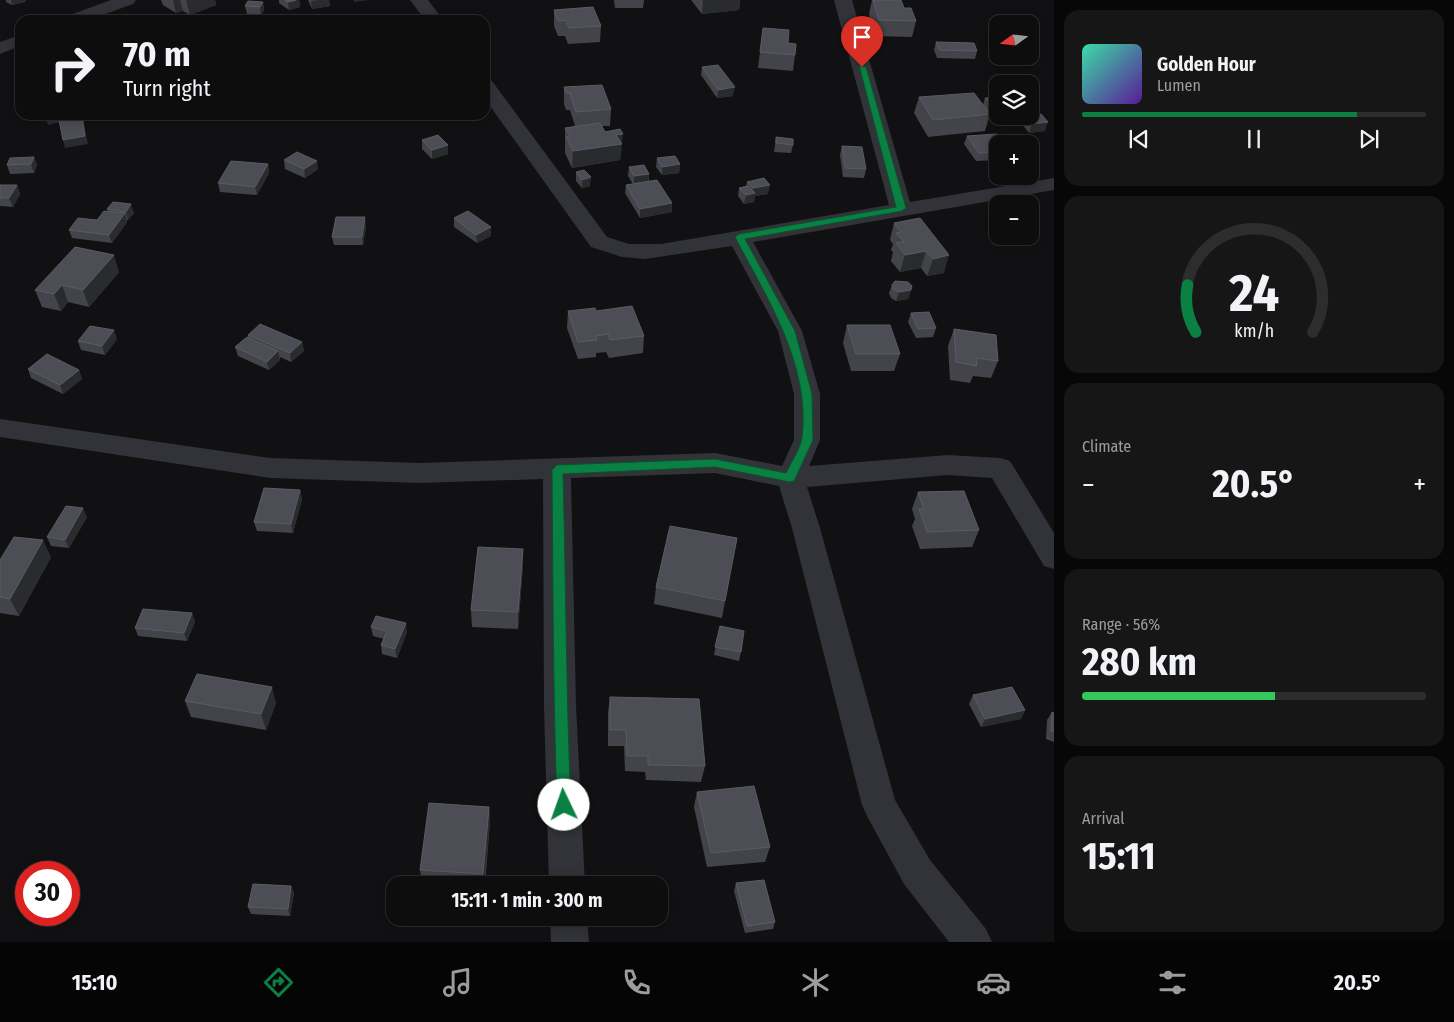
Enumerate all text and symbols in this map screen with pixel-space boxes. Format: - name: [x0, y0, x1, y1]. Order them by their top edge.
- north arrow: [989, 15, 1039, 65]
- map controls: [989, 15, 1039, 245]
- pin: [841, 16, 883, 67]
- icon: arrive: [848, 23, 876, 51]
- text: 70 m: [123, 33, 191, 75]
- icon: right: [40, 35, 105, 100]
- text: Golden Hour: [1157, 53, 1256, 76]
- text: Turn right: [123, 75, 211, 102]
- button: layers: [989, 75, 1039, 125]
- text: Lumen: [1157, 76, 1201, 95]
- icon: previous: [1125, 125, 1153, 153]
- icon: pause: [1240, 125, 1268, 153]
- icon: next: [1355, 125, 1383, 153]
- button: +: [989, 135, 1039, 185]
- button: −: [989, 195, 1039, 245]
- text: 24: [1228, 262, 1279, 325]
- text: km/h: [1234, 320, 1274, 342]
- text: Climate: [1082, 437, 1131, 456]
- text: 20.5°: [1212, 461, 1296, 507]
- text: −: [1082, 468, 1095, 501]
- text: +: [1413, 468, 1426, 501]
- text: Range · 56%: [1082, 615, 1160, 634]
- text: 280 km: [1082, 639, 1197, 685]
- position arrow: [537, 778, 589, 830]
- text: Arrival: [1082, 809, 1124, 828]
- text: 15:11: [1082, 833, 1156, 879]
- speed limit sign: 30: [15, 861, 80, 926]
- text: 15:11 · 1 min · 300 m: [452, 889, 602, 912]
- icon: directions: [261, 965, 296, 1000]
- icon: music: [440, 965, 475, 1000]
- icon: phone: [619, 965, 654, 1000]
- icon: climate: [798, 965, 833, 1000]
- icon: car: [976, 965, 1011, 1000]
- icon: filters: [1155, 965, 1190, 1000]
- text: 15:10: [72, 969, 118, 996]
- text: 20.5°: [1334, 969, 1382, 996]

